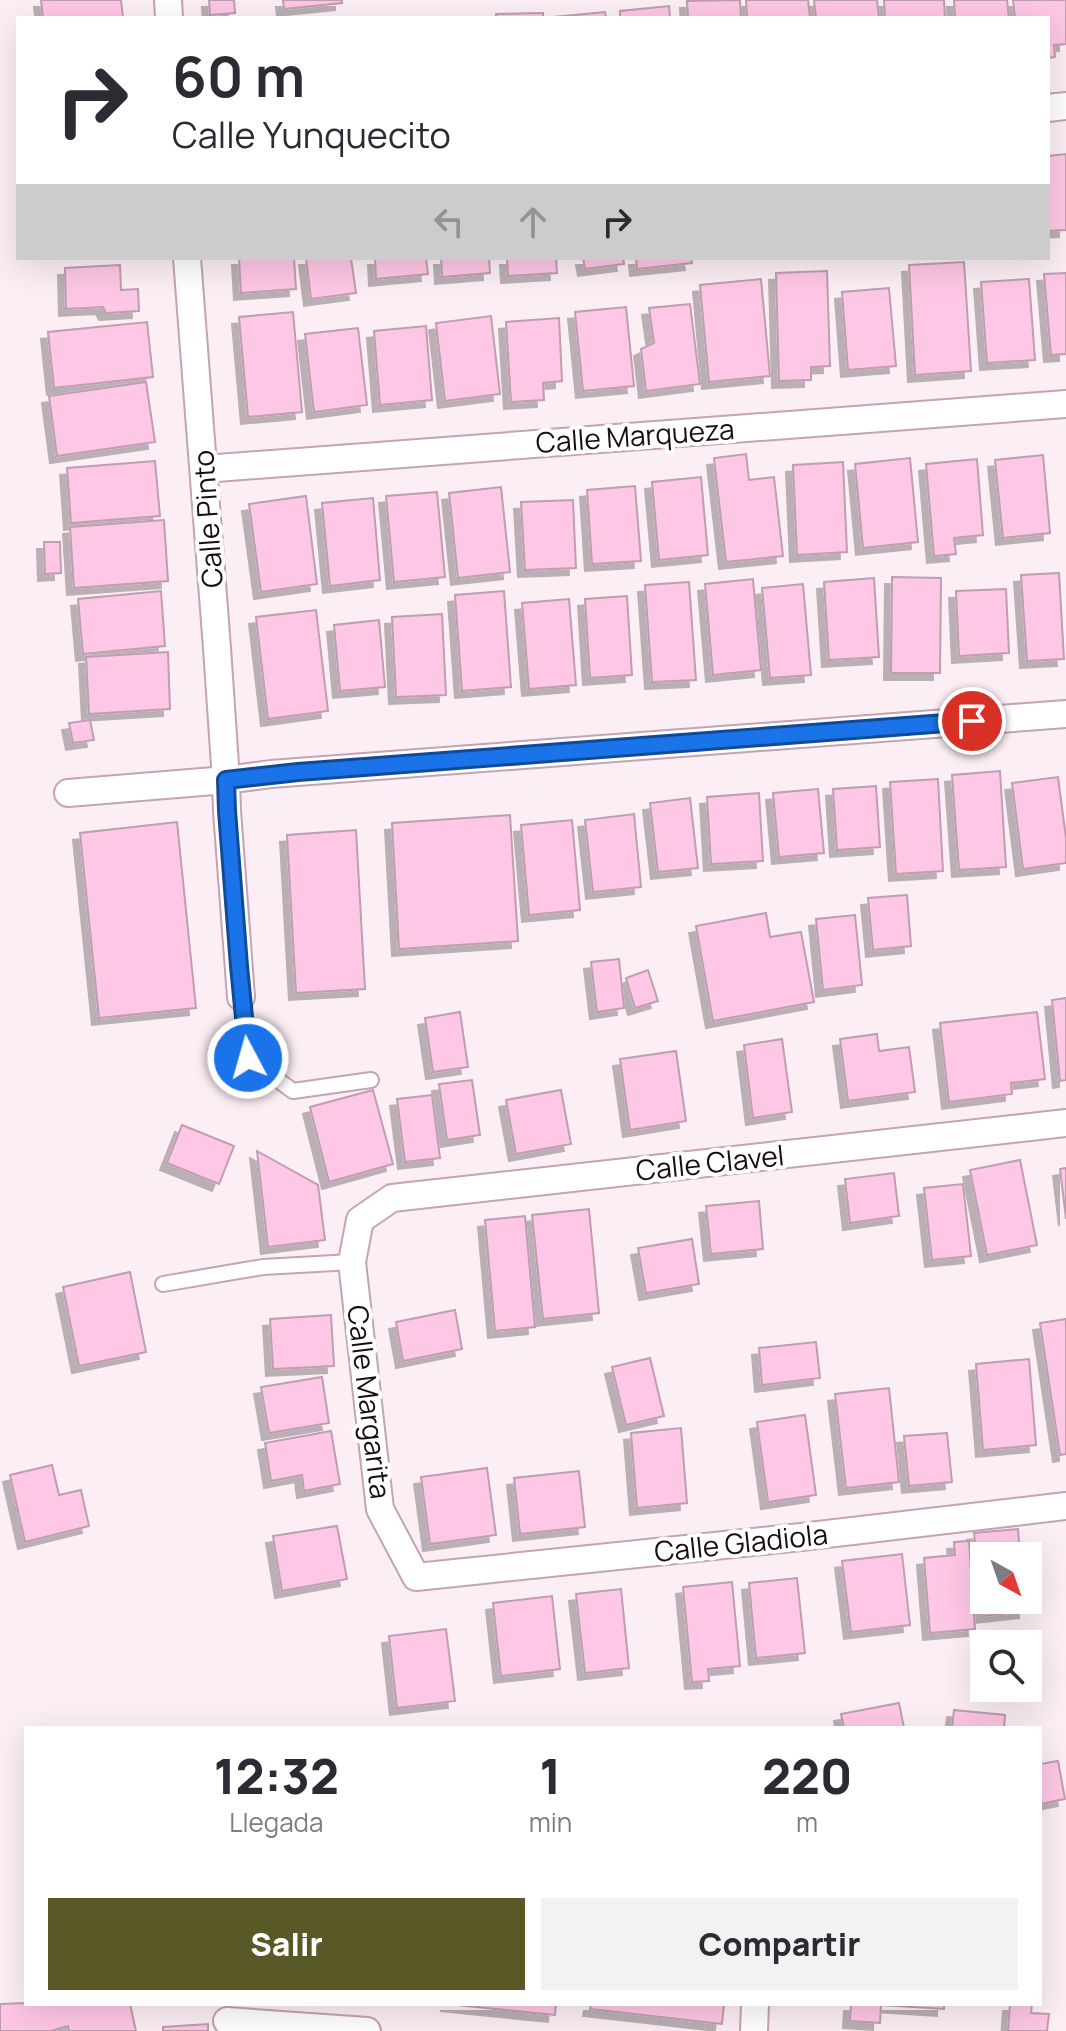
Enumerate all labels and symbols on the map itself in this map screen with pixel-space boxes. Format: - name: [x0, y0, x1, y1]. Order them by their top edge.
- street label: Calle Marqueza: [534, 409, 735, 461]
- street label: Calle Pinto: [183, 449, 231, 589]
- pin: [938, 687, 1006, 755]
- position arrow: [206, 1016, 290, 1100]
- street label: Calle Clavel: [634, 1135, 786, 1189]
- street label: Calle Margarita: [339, 1303, 401, 1501]
- street label: Calle Gladiola: [652, 1514, 830, 1570]
- north arrow: [970, 1542, 1042, 1614]

